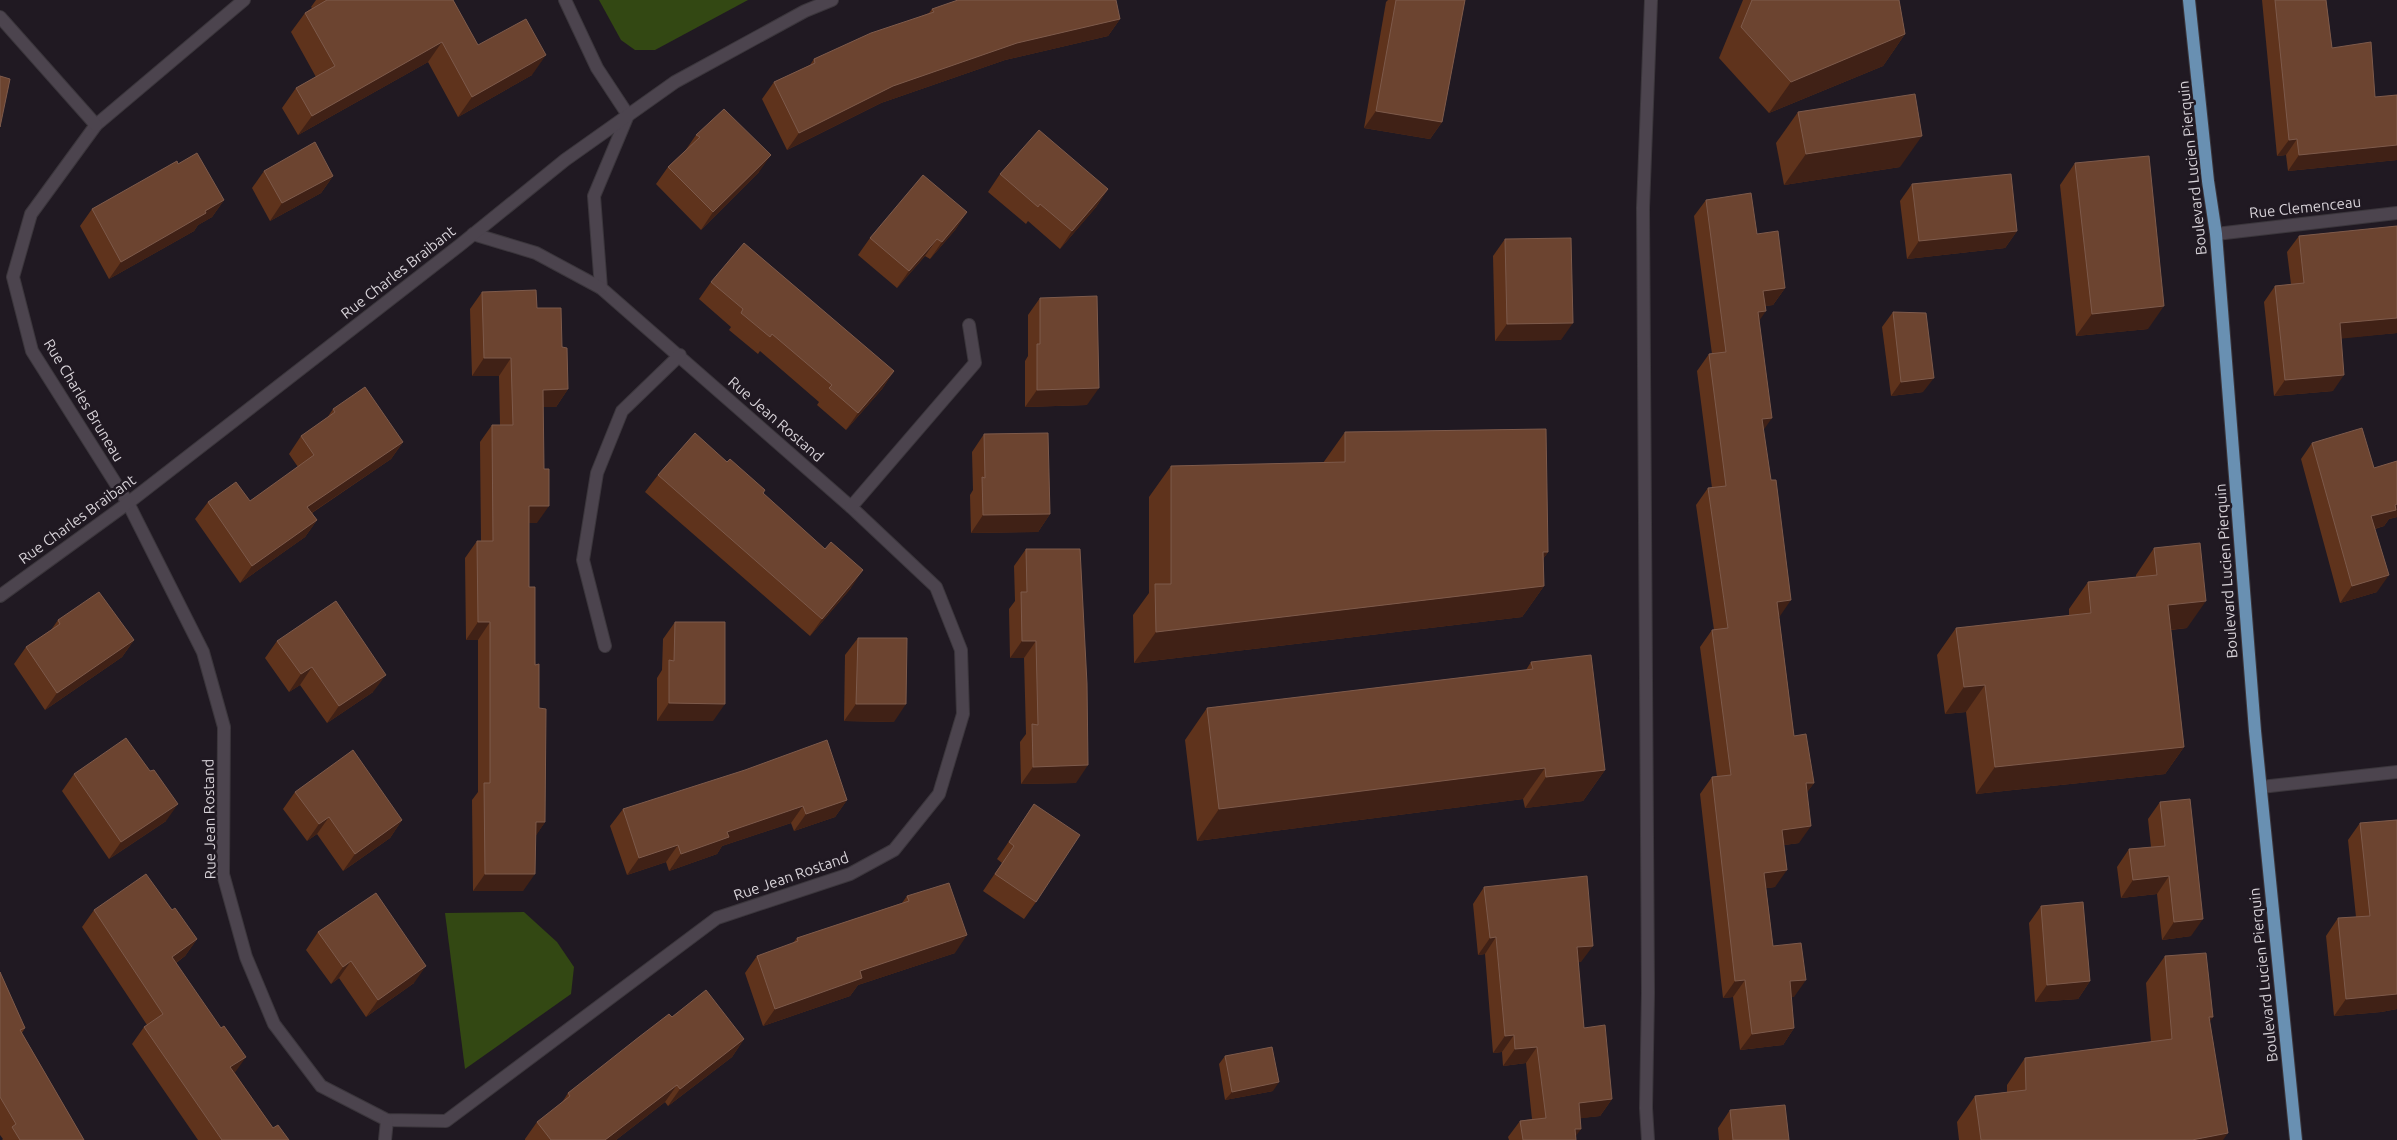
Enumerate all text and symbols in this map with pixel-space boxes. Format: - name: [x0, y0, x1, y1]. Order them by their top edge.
- street label: Boulevard Lucien Pierquin: [2174, 80, 2210, 256]
- street label: Rue Clemenceau: [2248, 193, 2362, 221]
- street label: Rue Charles Braibant: [337, 222, 459, 322]
- street label: Rue Charles Bruneau: [41, 336, 127, 464]
- street label: Rue Jean Rostand: [725, 373, 827, 465]
- street label: Rue Charles Braibant: [15, 471, 139, 567]
- street label: Boulevard Lucien Pierquin: [2211, 483, 2241, 659]
- street label: Rue Jean Rostand: [199, 759, 219, 879]
- street label: Rue Jean Rostand: [731, 848, 851, 904]
- street label: Boulevard Lucien Pierquin: [2245, 887, 2281, 1063]

